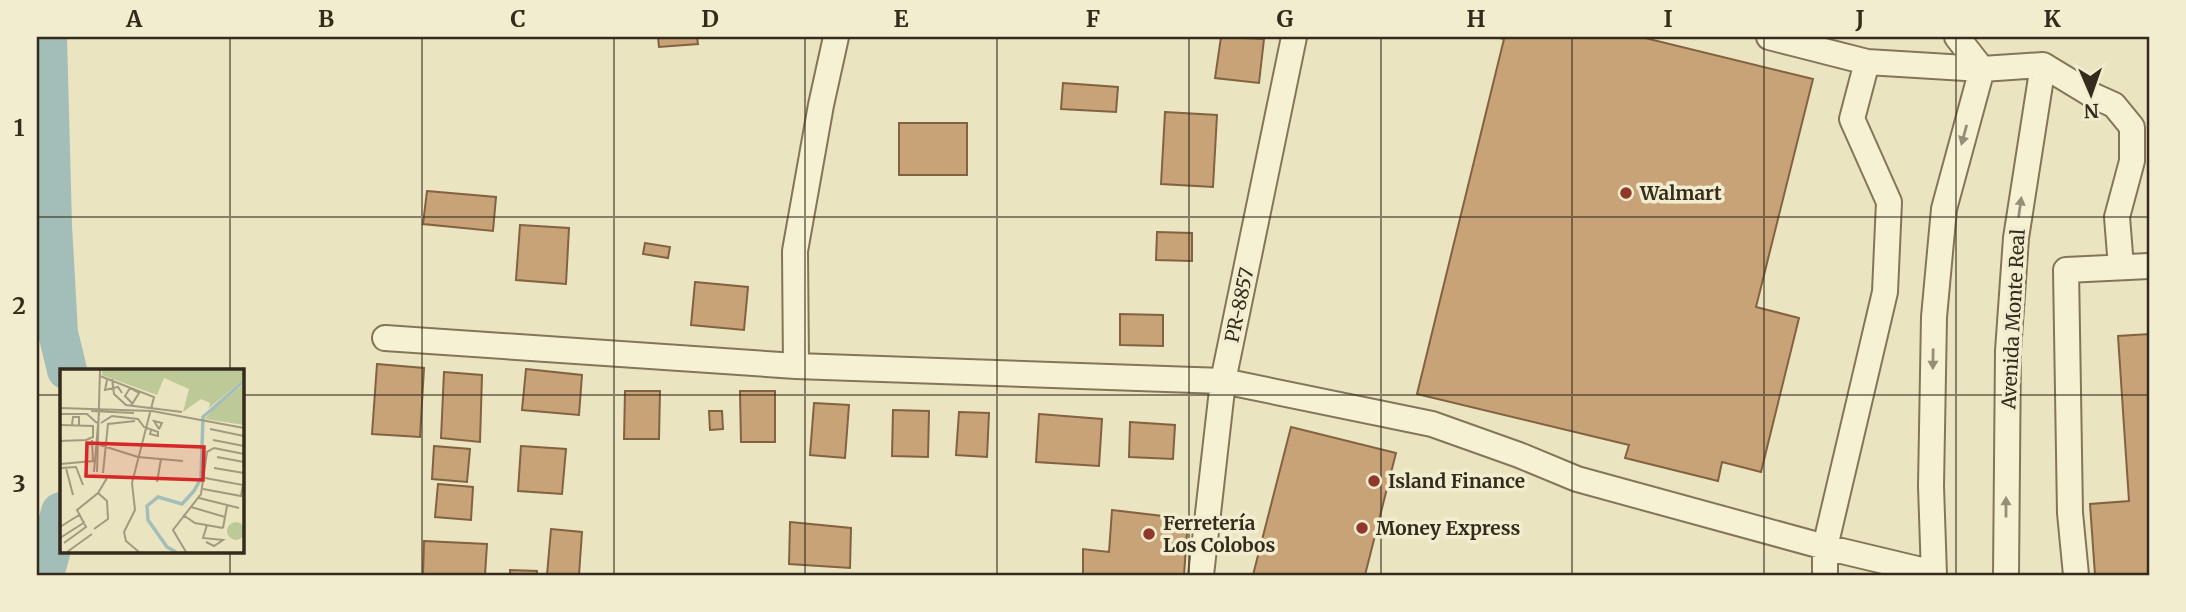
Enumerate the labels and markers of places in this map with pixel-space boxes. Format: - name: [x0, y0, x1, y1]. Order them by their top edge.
- place label: Walmart: [1639, 181, 1722, 205]
- marker: Walmart: [1618, 185, 1634, 201]
- place label: Island Finance: [1388, 469, 1525, 493]
- marker: Island Finance: [1366, 473, 1382, 489]
- place label: Ferretería Los Colobos: [1163, 511, 1275, 557]
- place label: Money Express: [1376, 516, 1520, 540]
- marker: Money Express: [1354, 520, 1370, 536]
- marker: Ferretería Los Colobos: [1141, 526, 1157, 542]

